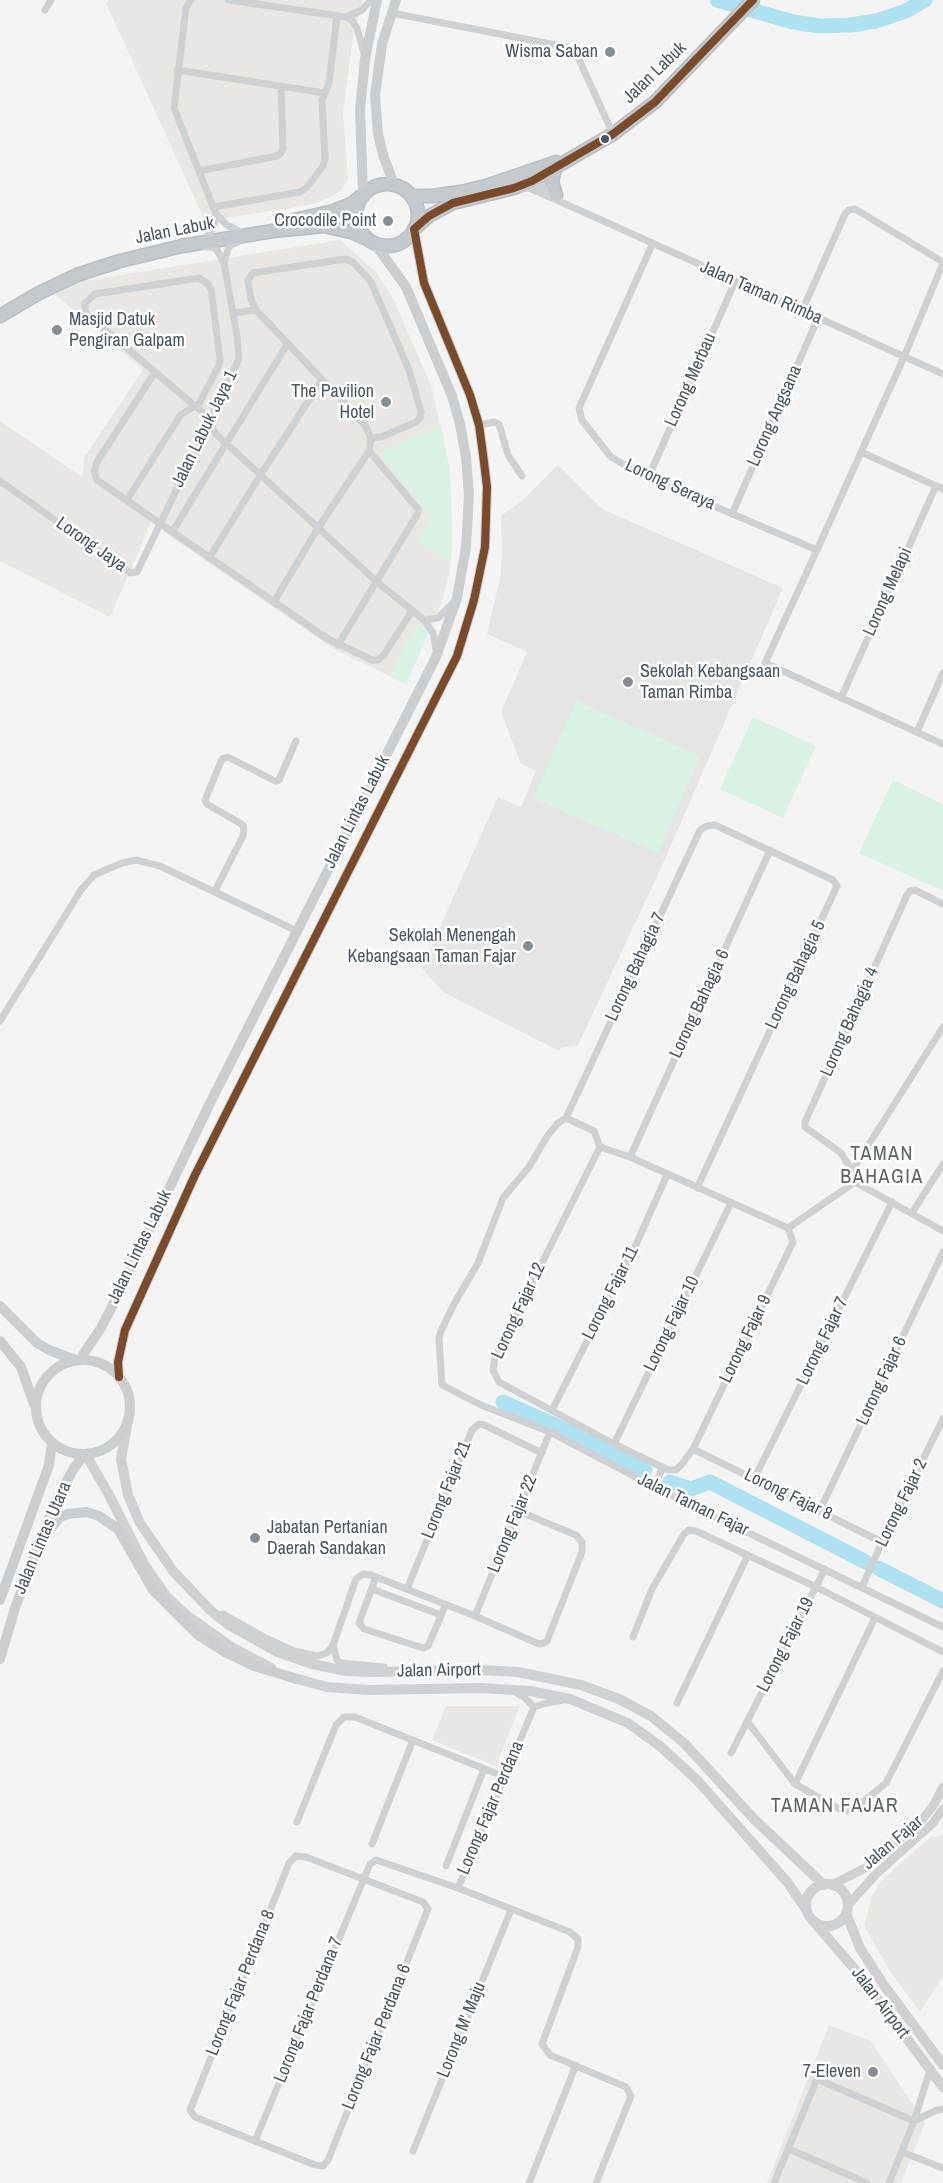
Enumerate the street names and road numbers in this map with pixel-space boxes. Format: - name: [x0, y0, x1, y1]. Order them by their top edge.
- street label: Jalan Labuk: [619, 38, 691, 108]
- street label: Jalan Labuk: [134, 213, 216, 249]
- street label: Jalan Taman Rimba: [697, 256, 825, 330]
- street label: Lorong Merbau: [661, 330, 721, 430]
- street label: Lorong Angsana: [743, 362, 807, 470]
- street label: Jalan Labuk Jaya 1: [167, 367, 243, 491]
- street label: Lorong Seraya: [622, 455, 718, 515]
- street label: Lorong Jaya: [52, 513, 130, 577]
- street label: Lorong Melapi: [859, 545, 917, 639]
- street label: Jalan Lintas Labuk: [319, 752, 395, 872]
- street label: Lorong Bahagia 7: [601, 909, 671, 1025]
- street label: Lorong Bahagia 5: [761, 917, 831, 1033]
- street label: Lorong Bahagia 6: [665, 946, 735, 1062]
- street label: Lorong Bahagia 4: [816, 964, 884, 1080]
- street label: Jalan Lintas Labuk: [103, 1187, 177, 1307]
- street label: Lorong Fajar 11: [578, 1242, 644, 1344]
- street label: Lorong Fajar 12: [487, 1260, 551, 1362]
- street label: Lorong Fajar 10: [640, 1273, 704, 1375]
- street label: Lorong Fajar 9: [715, 1291, 777, 1387]
- street label: Lorong Fajar 7: [792, 1293, 854, 1389]
- street label: Lorong Fajar 6: [852, 1333, 912, 1429]
- street label: Lorong Fajar 21: [418, 1438, 476, 1542]
- street label: Lorong Fajar 2: [871, 1455, 933, 1551]
- street label: Lorong Fajar 8: [740, 1464, 836, 1526]
- street label: Jalan Taman Fajar: [634, 1469, 752, 1541]
- street label: Lorong Fajar 22: [484, 1472, 542, 1576]
- street label: Jalan Lintas Utara: [10, 1479, 76, 1597]
- street label: Lorong Fajar 19: [753, 1594, 819, 1696]
- street label: Jalan Airport: [397, 1659, 481, 1683]
- street label: Lorong Fajar Perdana: [453, 1738, 529, 1878]
- street label: Jalan Fajar: [858, 1811, 928, 1875]
- street label: Lorong Fajar Perdana 8: [202, 1907, 280, 2059]
- street label: Lorong Fajar Perdana 7: [270, 1934, 348, 2086]
- street label: Lorong Fajar Perdana 6: [338, 1961, 416, 2113]
- street label: Jalan Airport: [846, 1963, 914, 2043]
- street label: Lorong M' Maju: [433, 1979, 491, 2081]

